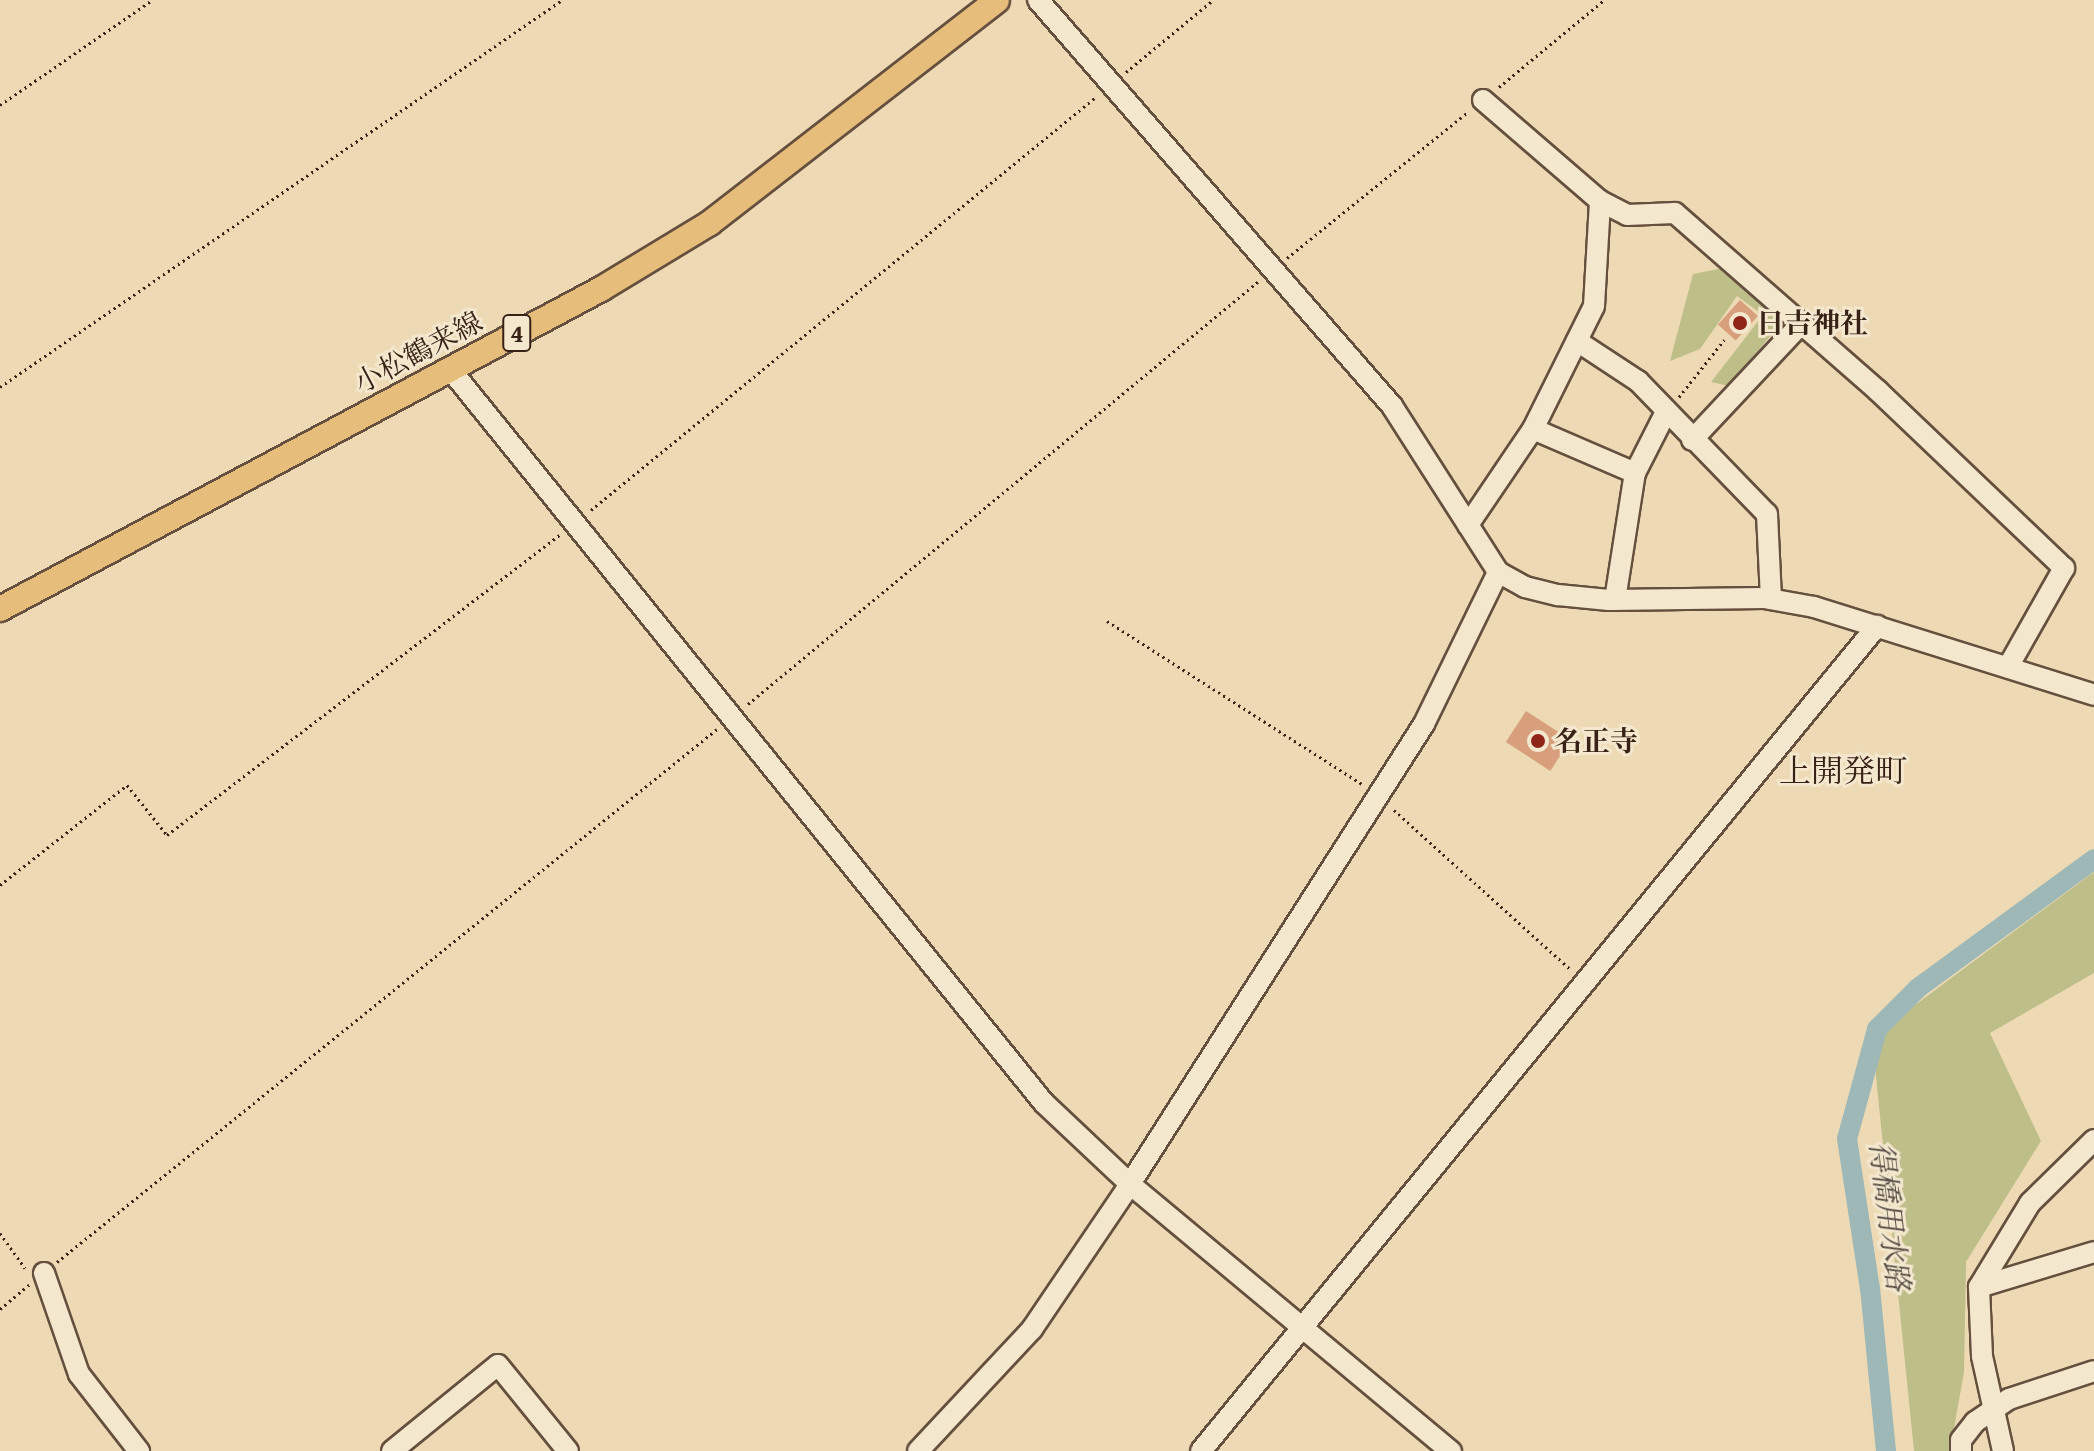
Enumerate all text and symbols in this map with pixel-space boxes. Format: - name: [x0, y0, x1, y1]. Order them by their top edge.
- street label: 小松鶴来線: [348, 304, 488, 400]
- place label: 日吉神社: [1756, 306, 1868, 340]
- road number: 4: [501, 311, 533, 355]
- marker: 日吉神社: [1731, 314, 1749, 332]
- place label: 名正寺: [1554, 724, 1638, 758]
- marker: 名正寺: [1529, 732, 1547, 750]
- district label: 上開発町: [1779, 752, 1907, 790]
- water label: 得橋用水路: [1863, 1139, 1917, 1293]

